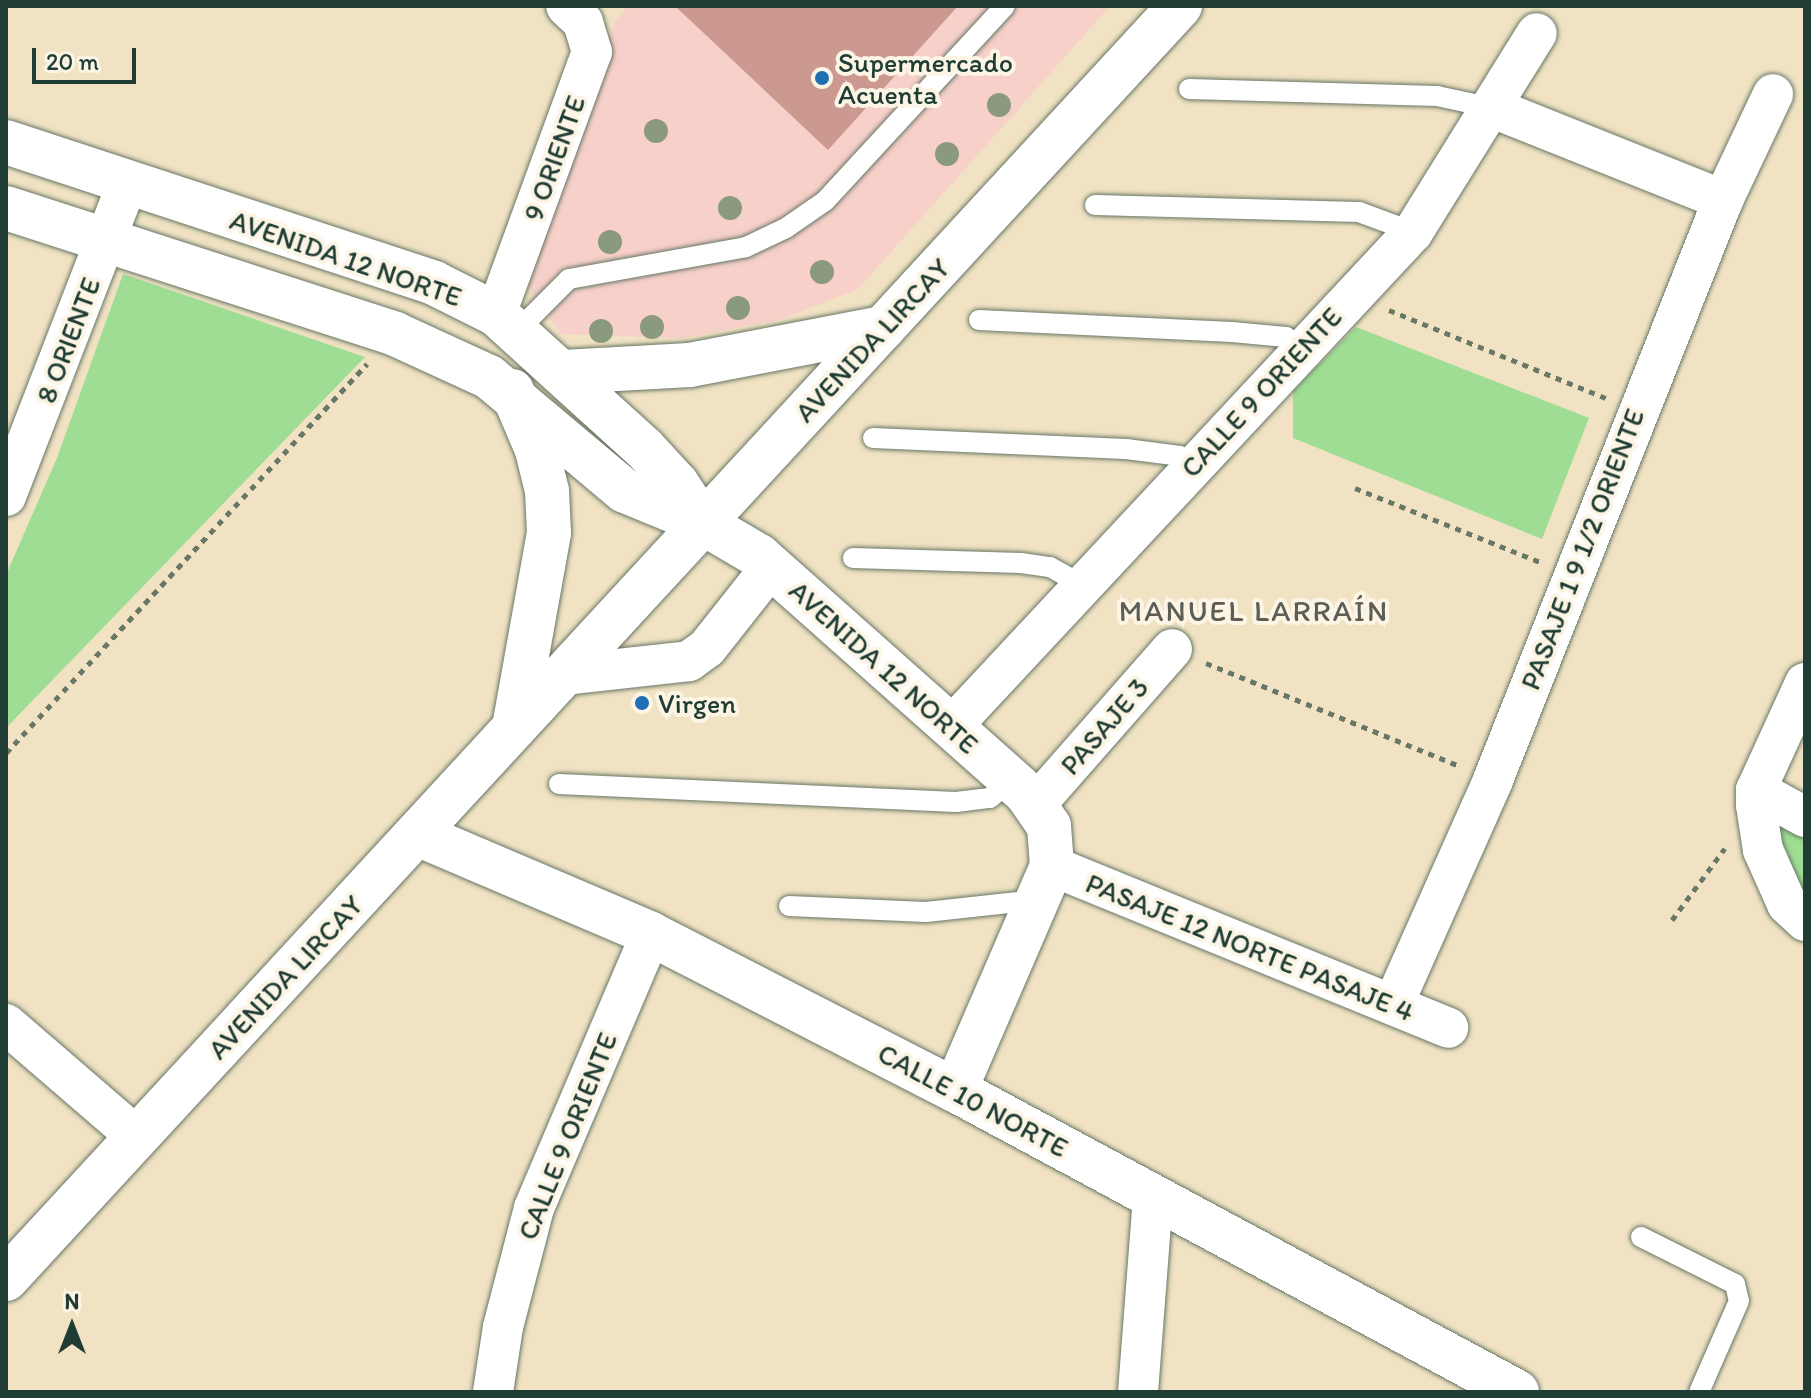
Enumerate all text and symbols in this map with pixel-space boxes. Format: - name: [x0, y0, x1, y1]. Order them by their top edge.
- scale bar: [36, 32, 140, 82]
- place label: Supermercado Acuenta: [838, 45, 1013, 111]
- text: 20 m: [46, 47, 99, 76]
- marker: Supermercado Acuenta: [813, 69, 831, 87]
- street label: 9 ORIENTE: [516, 91, 592, 225]
- street label: AVENIDA 12 NORTE: [226, 203, 466, 313]
- street label: AVENIDA LIRCAY: [786, 250, 958, 430]
- street label: 8 ORIENTE: [29, 272, 107, 408]
- street label: CALLE 9 ORIENTE: [1175, 301, 1347, 483]
- street label: PASAJE 1 9 1/2 ORIENTE: [1513, 404, 1651, 694]
- street label: AVENIDA 12 NORTE: [782, 573, 986, 761]
- district label: MANUEL LARRAÍN: [1118, 593, 1390, 629]
- street label: PASAJE 3: [1053, 671, 1155, 781]
- place label: Virgen: [658, 686, 736, 720]
- marker: Virgen: [633, 694, 651, 712]
- street label: PASAJE 12 NORTE PASAJE 4: [1082, 866, 1418, 1028]
- street label: AVENIDA LIRCAY: [199, 887, 371, 1067]
- street label: CALLE 9 ORIENTE: [511, 1029, 623, 1243]
- street label: CALLE 10 NORTE: [872, 1036, 1074, 1164]
- north arrow: [32, 1286, 112, 1366]
- text: N: [65, 1288, 79, 1315]

